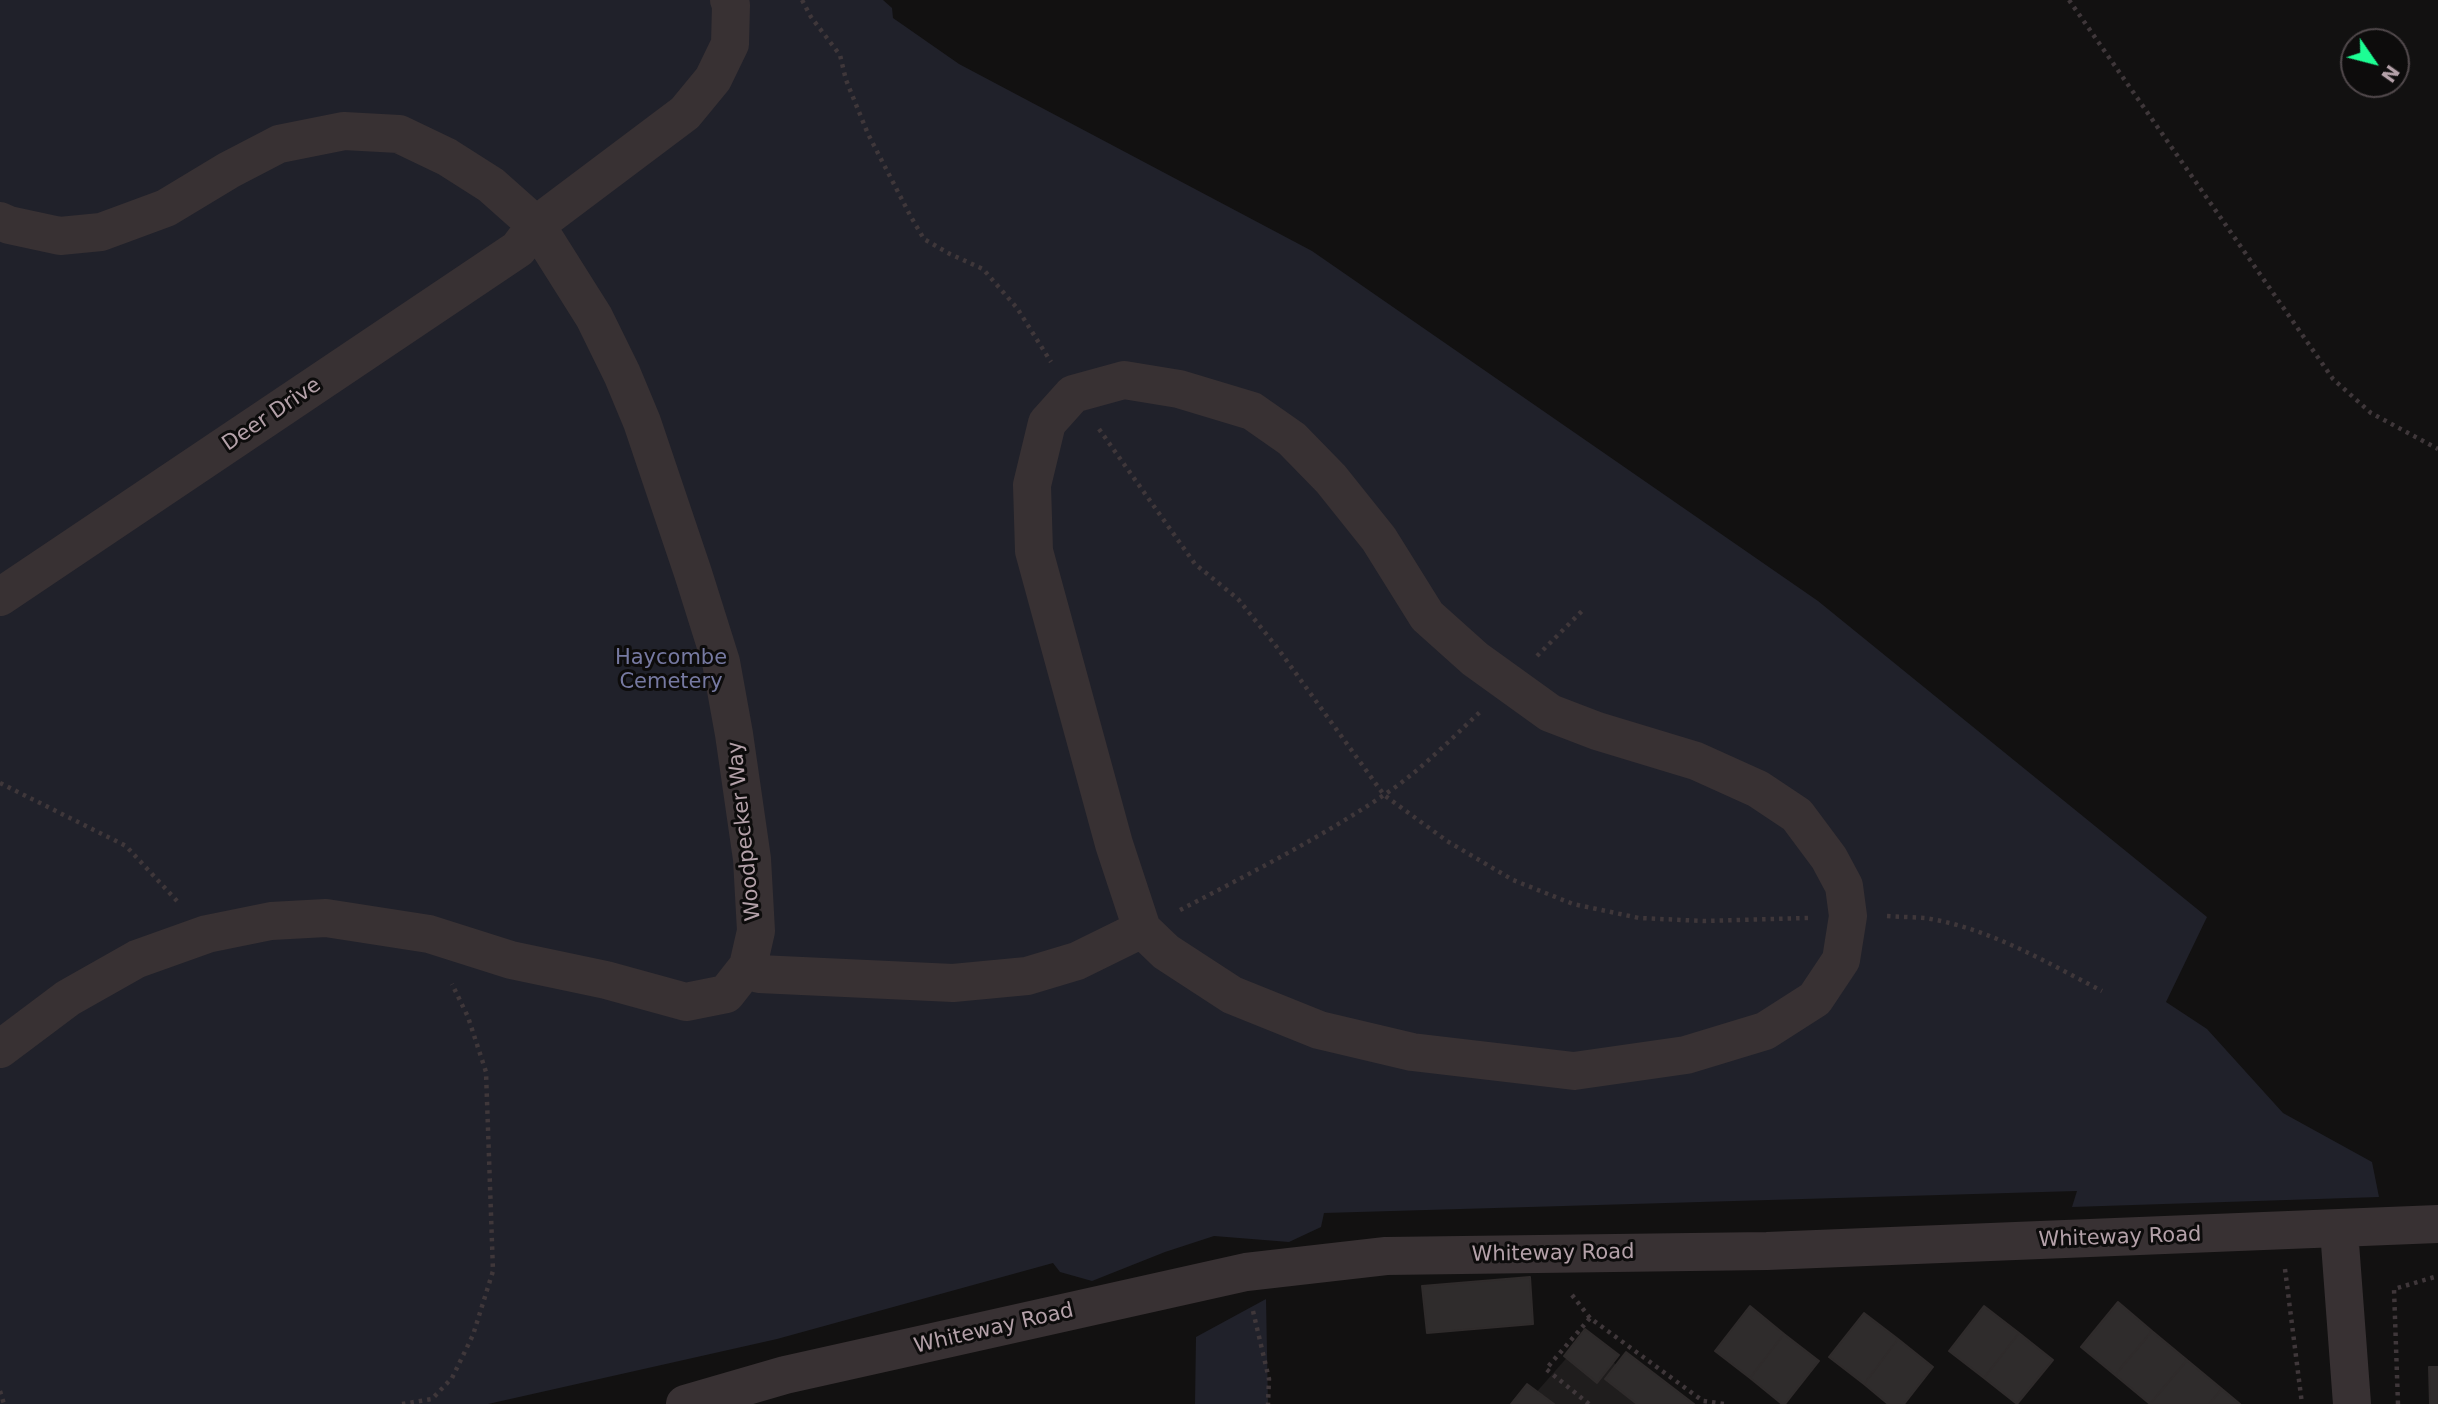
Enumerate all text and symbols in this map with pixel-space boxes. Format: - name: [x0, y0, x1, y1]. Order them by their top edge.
- north arrow: [2340, 28, 2410, 98]
- text: N: [2377, 61, 2404, 87]
- street label: Deer Drive: [218, 373, 326, 457]
- park label: Haycombe Cemetery: [615, 646, 727, 696]
- street label: Woodpecker Way: [723, 740, 767, 922]
- street label: Whiteway Road: [2038, 1223, 2202, 1253]
- street label: Whiteway Road: [1471, 1240, 1635, 1268]
- street label: Whiteway Road: [912, 1298, 1076, 1360]

